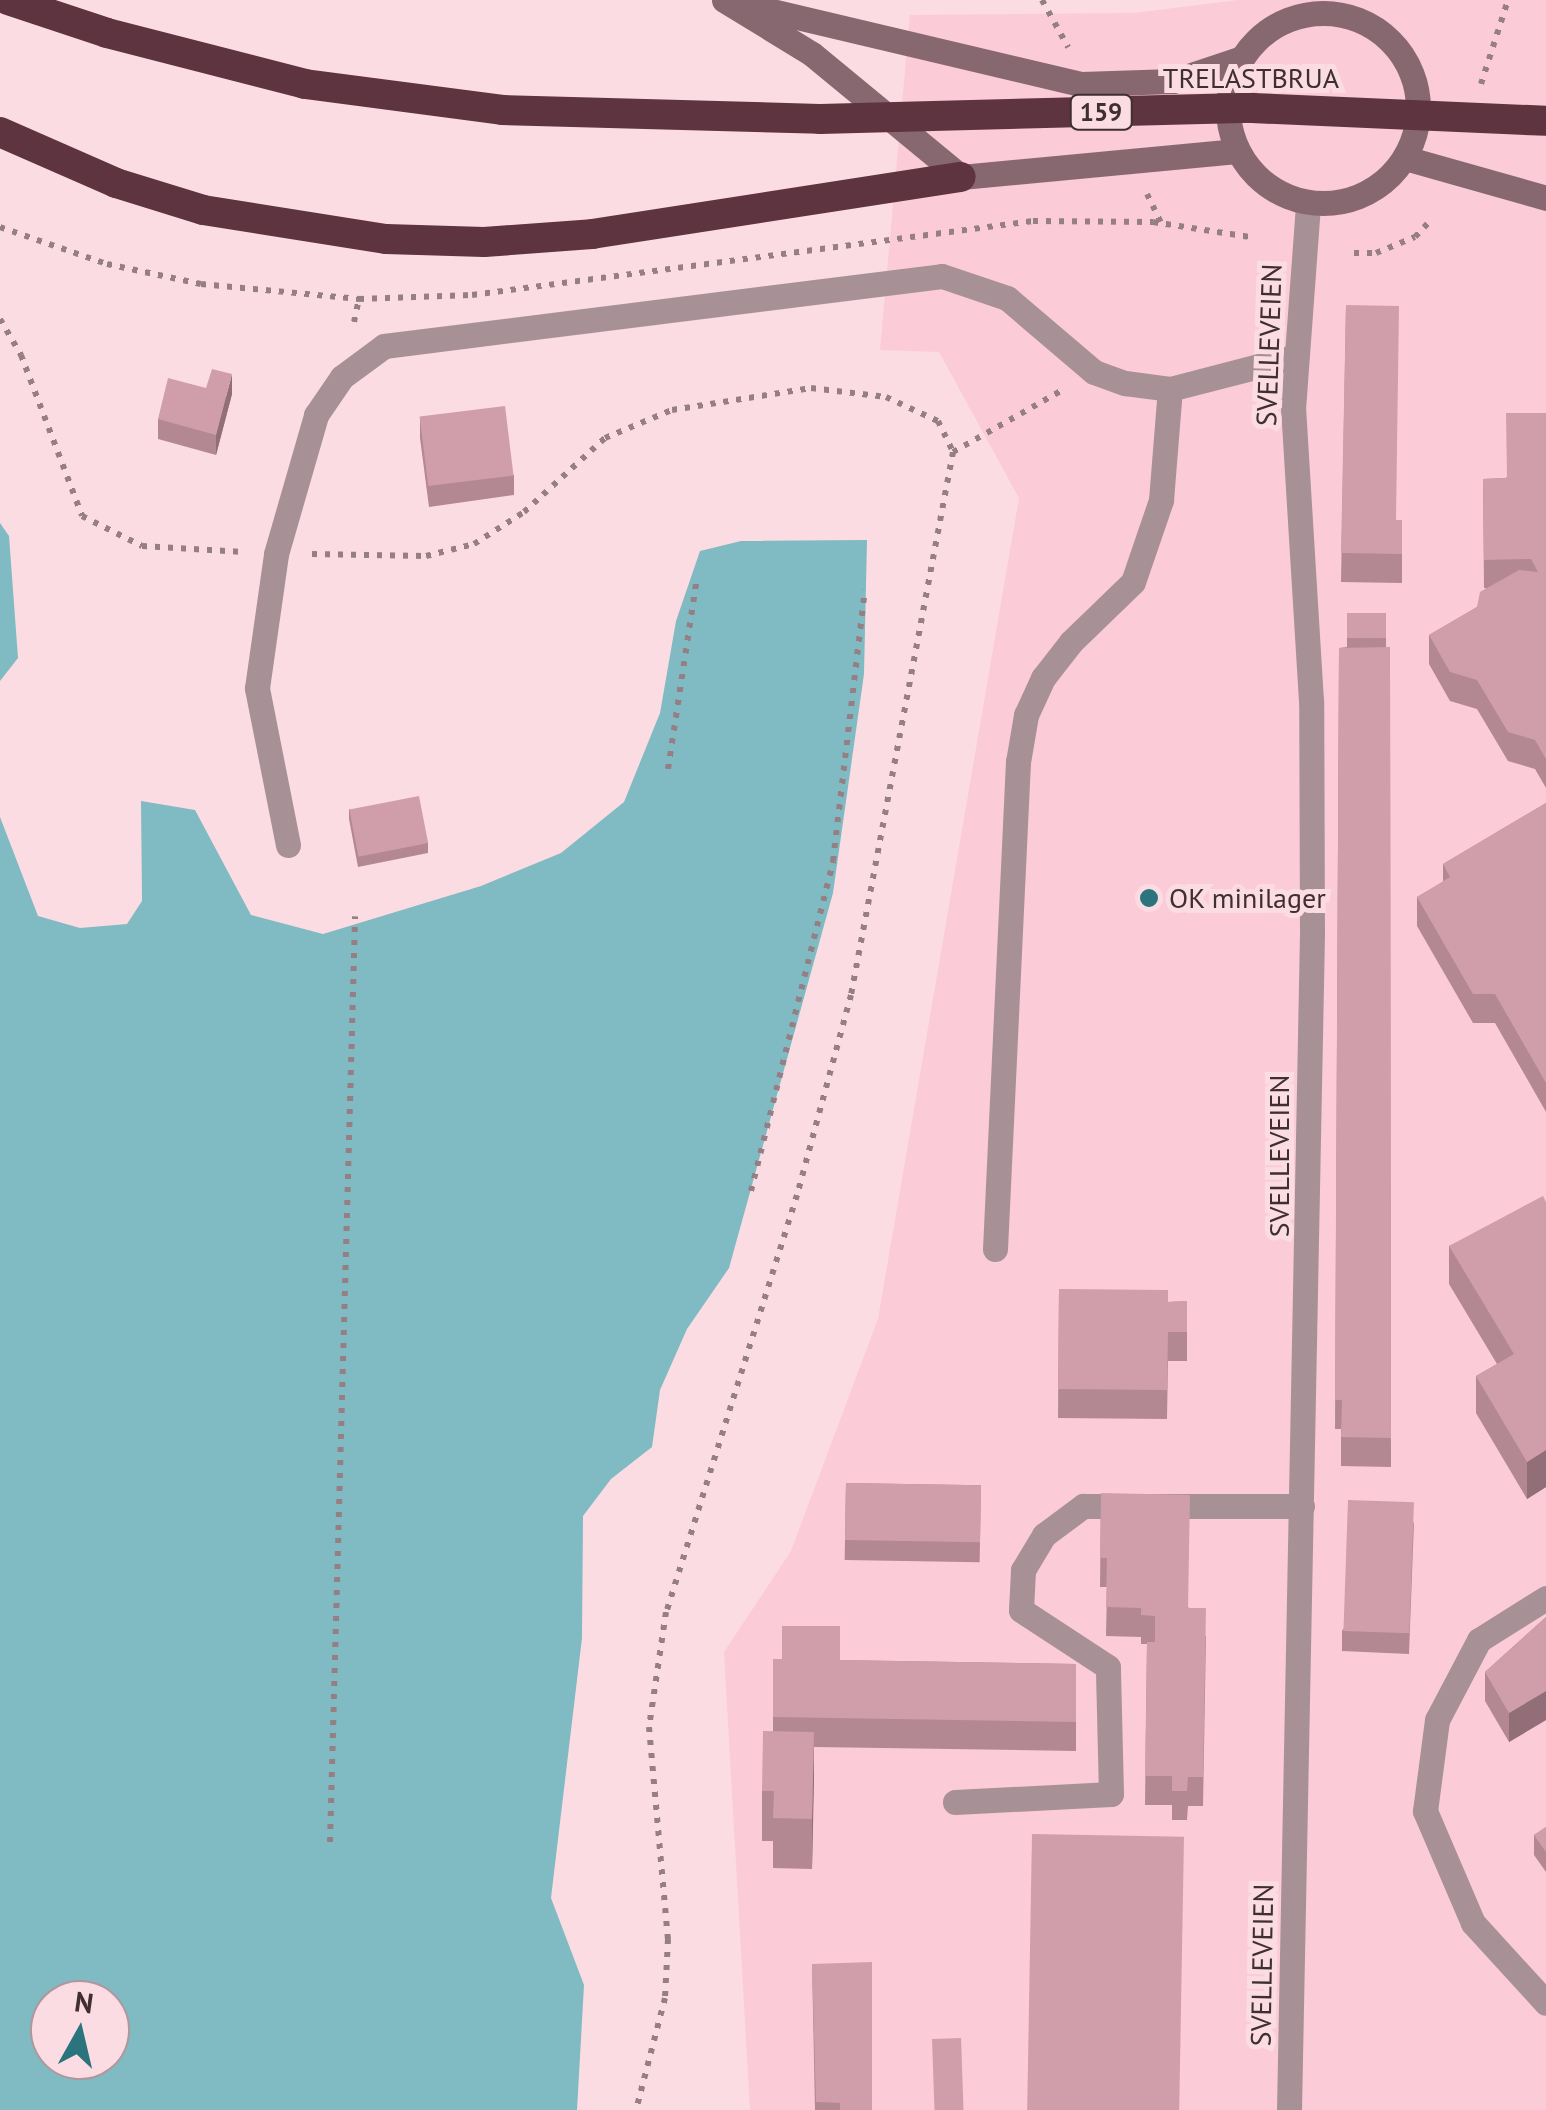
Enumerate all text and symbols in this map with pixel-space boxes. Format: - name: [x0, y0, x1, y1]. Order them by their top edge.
- street label: TRELASTBRUA: [1163, 61, 1339, 95]
- road number: 159: [1068, 92, 1134, 132]
- street label: SVELLEVEIEN: [1249, 263, 1289, 427]
- place label: OK minilager: [1169, 881, 1327, 915]
- marker: OK minilager: [1138, 887, 1160, 909]
- street label: SVELLEVEIEN: [1262, 1075, 1296, 1237]
- street label: SVELLEVEIEN: [1244, 1883, 1280, 2047]
- north arrow: [30, 1980, 130, 2080]
- text: N: [72, 1982, 96, 2021]

